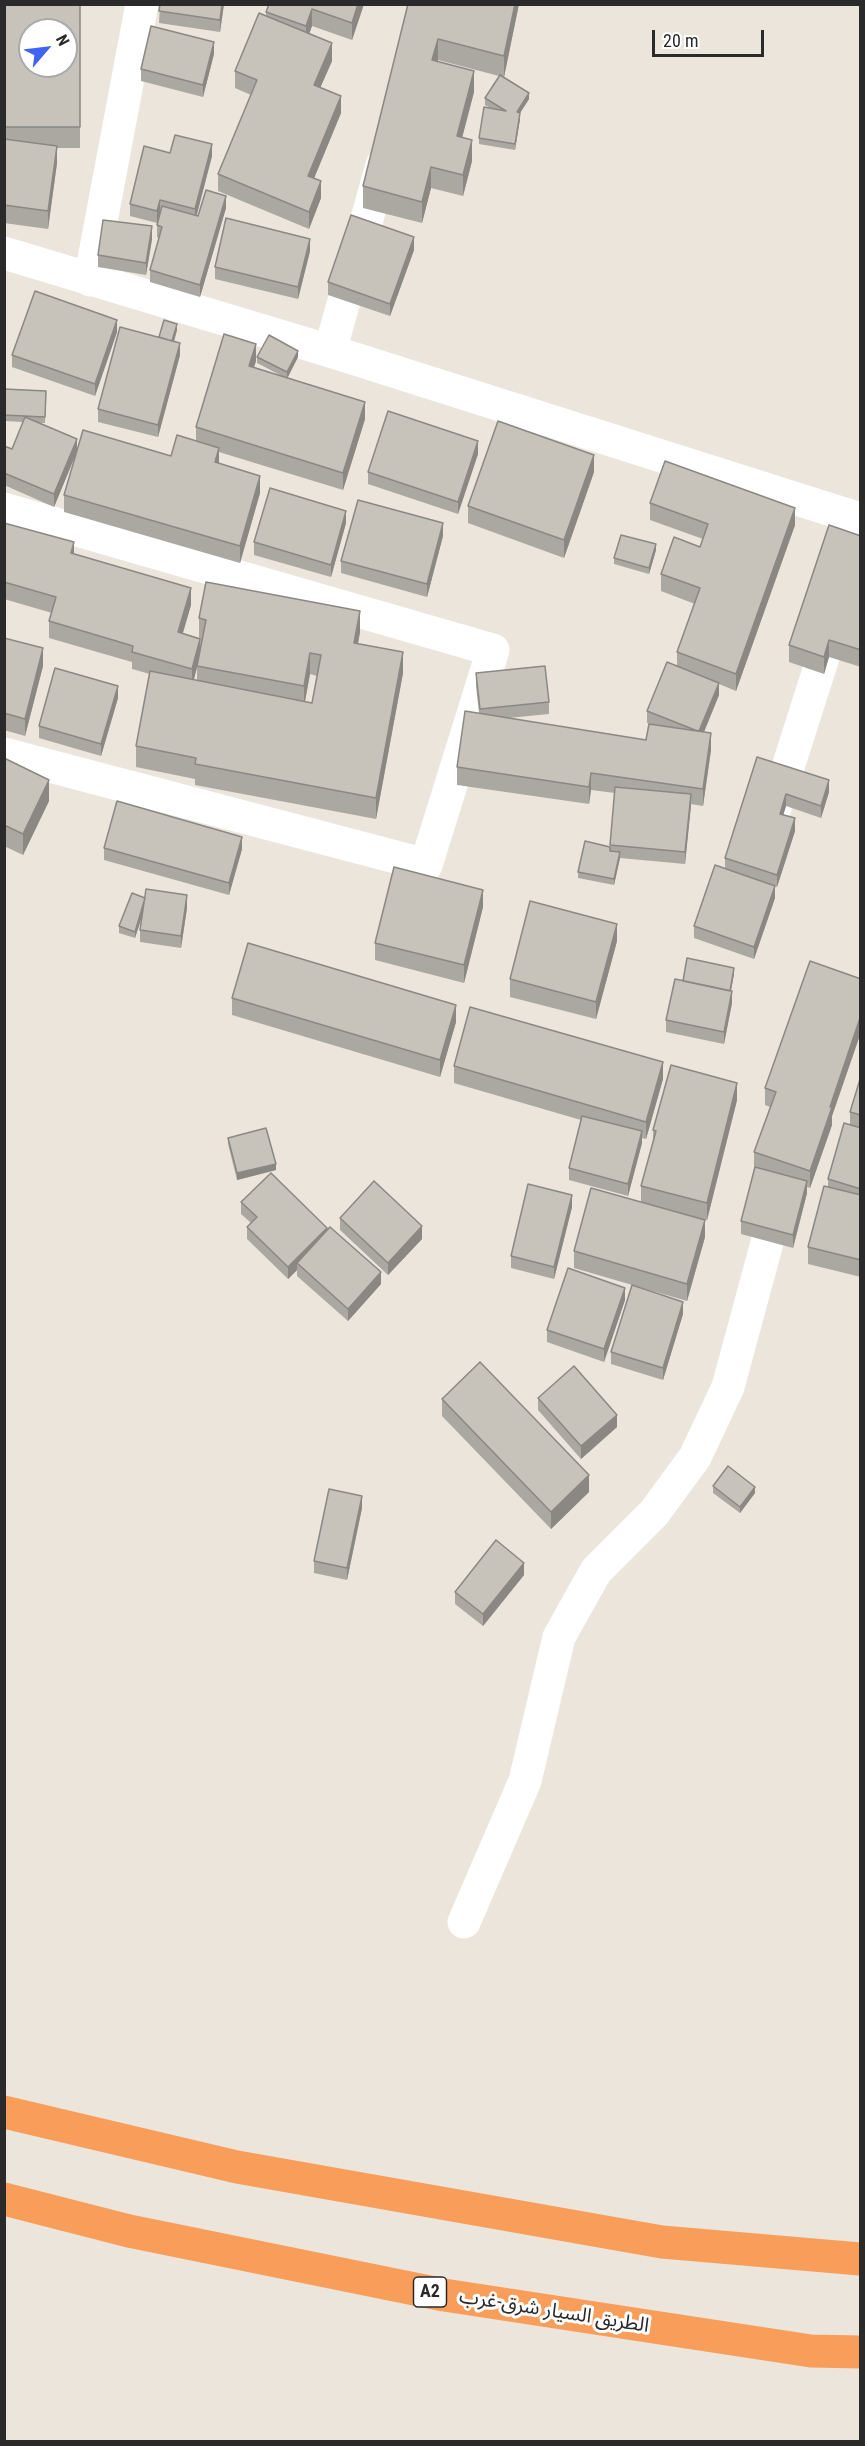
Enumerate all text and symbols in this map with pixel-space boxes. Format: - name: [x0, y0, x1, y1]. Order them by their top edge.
- north arrow: [18, 18, 78, 78]
- scale bar: [655, 18, 768, 56]
- text: 20 m: [663, 30, 698, 51]
- text: N: [52, 31, 73, 49]
- road number: A2: [414, 2277, 446, 2307]
- street label: الطريق السيار شرق-غرب: [457, 2285, 651, 2339]

